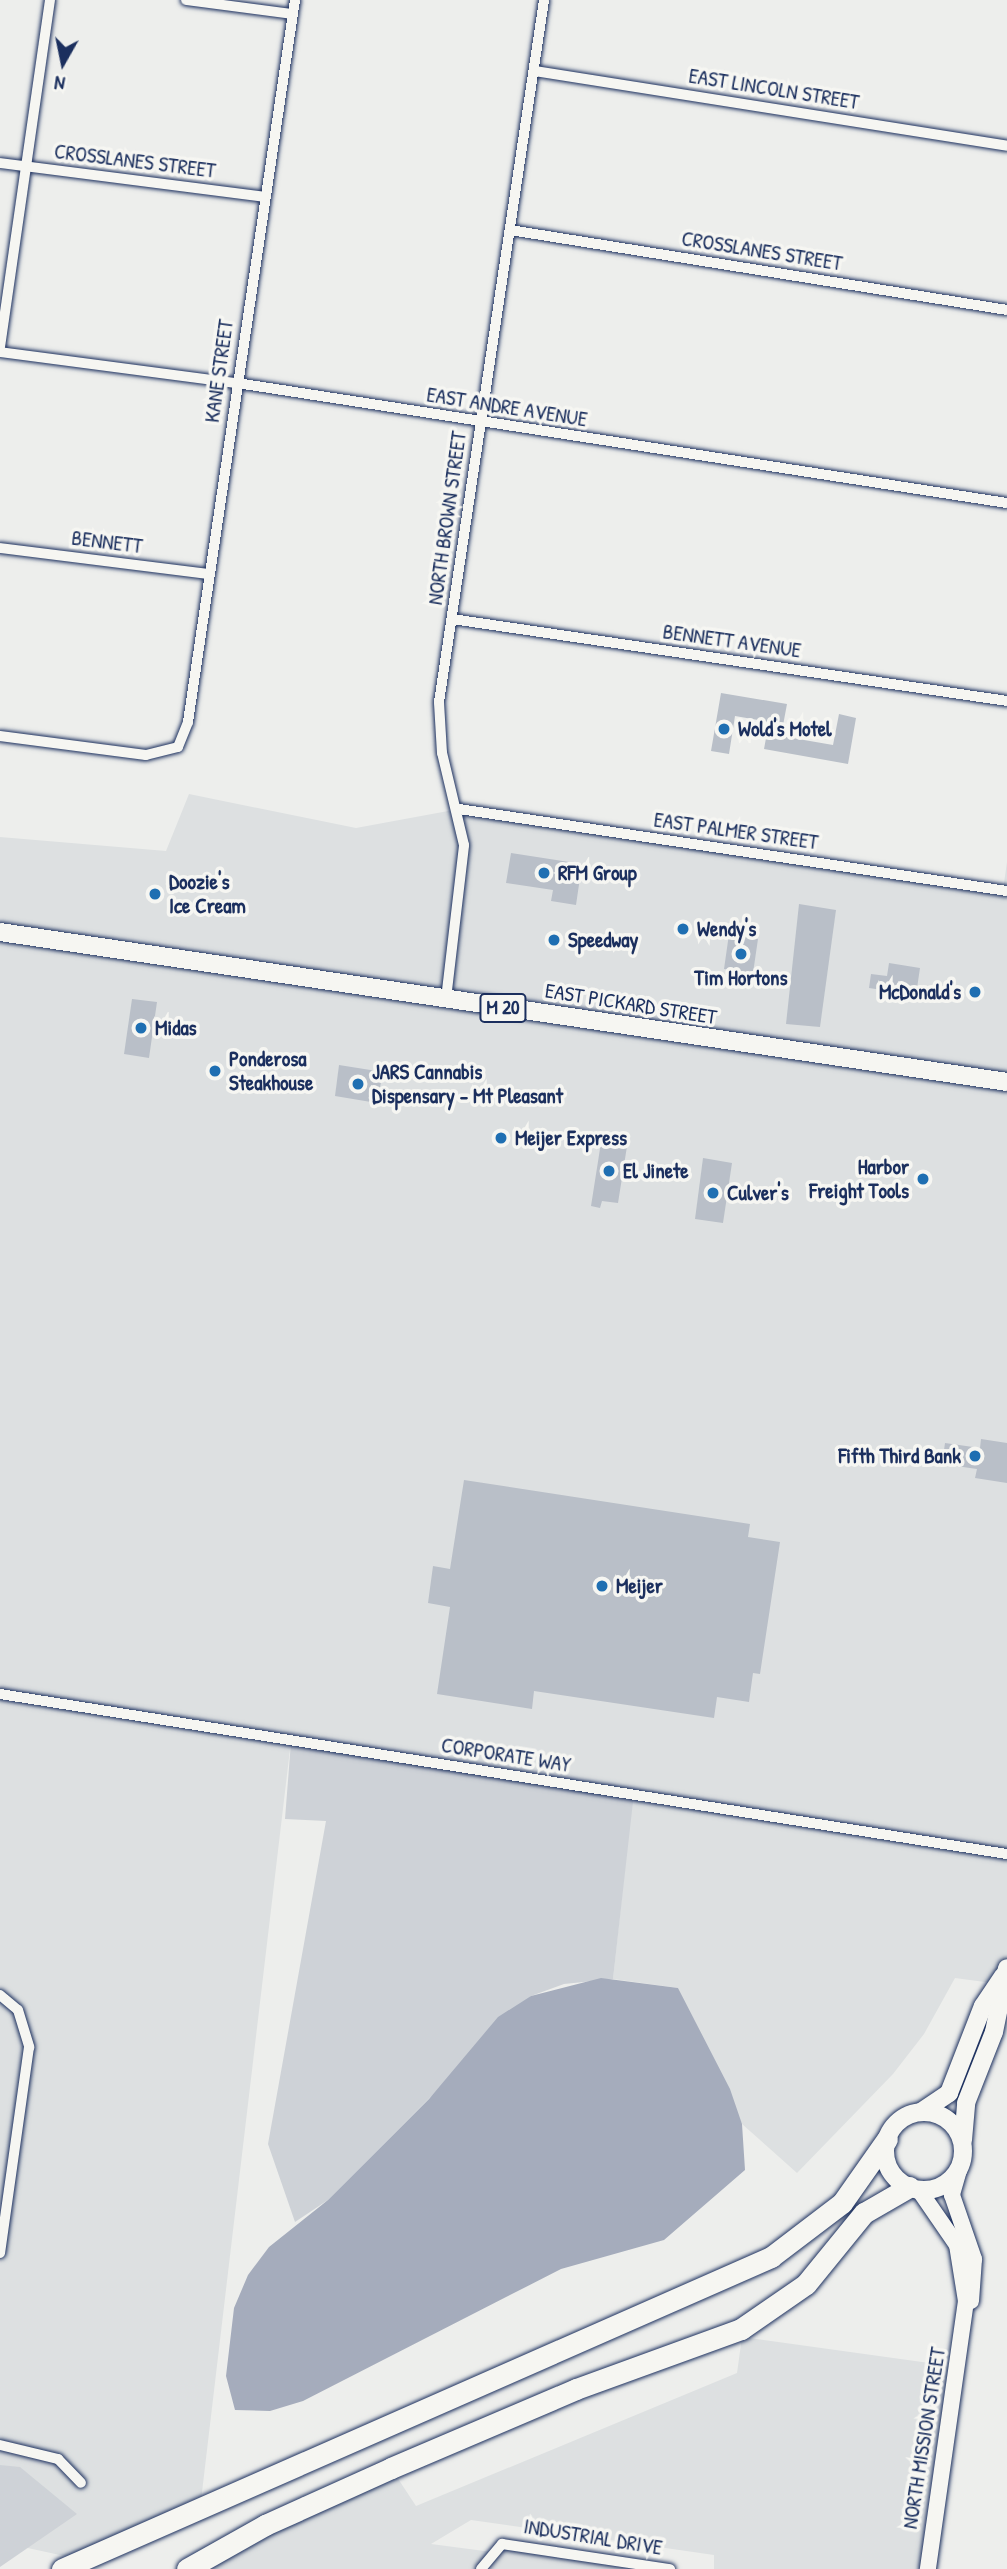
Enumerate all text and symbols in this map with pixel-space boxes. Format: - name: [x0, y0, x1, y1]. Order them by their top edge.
- north arrow: [28, 28, 98, 98]
- street label: EAST LINCOLN STREET: [687, 63, 861, 115]
- text: N: [53, 70, 67, 97]
- street label: CROSSLANES STREET: [53, 139, 217, 183]
- street label: CROSSLANES STREET: [680, 226, 844, 276]
- street label: KANE STREET: [199, 318, 239, 424]
- street label: EAST ANDRE AVENUE: [425, 382, 589, 432]
- street label: NORTH BROWN STREET: [422, 430, 472, 606]
- street label: BENNETT: [70, 525, 144, 559]
- street label: BENNETT AVENUE: [661, 619, 803, 663]
- place label: Wold's Motel: [738, 716, 832, 742]
- marker: Wold's Motel: [716, 721, 732, 737]
- street label: EAST PALMER STREET: [652, 807, 820, 855]
- place label: RFM Group: [558, 860, 637, 886]
- marker: RFM Group: [536, 865, 552, 881]
- place label: Doozie's Ice Cream: [169, 869, 246, 919]
- marker: Doozie's Ice Cream: [147, 886, 163, 902]
- place label: Wendy's: [697, 916, 756, 942]
- marker: Wendy's: [675, 921, 691, 937]
- place label: Speedway: [568, 927, 638, 953]
- marker: Speedway: [546, 932, 562, 948]
- marker: Tim Hortons: [733, 946, 749, 962]
- place label: Tim Hortons: [694, 965, 788, 991]
- street label: EAST PICKARD STREET: [543, 978, 719, 1030]
- place label: McDonald's: [879, 979, 961, 1005]
- marker: McDonald's: [967, 984, 983, 1000]
- road number: M 20: [478, 992, 528, 1024]
- place label: Midas: [155, 1015, 197, 1041]
- marker: Midas: [133, 1020, 149, 1036]
- place label: Ponderosa Steakhouse: [229, 1046, 313, 1096]
- place label: JARS Cannabis Dispensary - Mt Pleasant: [372, 1059, 563, 1109]
- marker: Ponderosa Steakhouse: [207, 1063, 223, 1079]
- marker: JARS Cannabis Dispensary - Mt Pleasant: [350, 1076, 366, 1092]
- place label: Meijer Express: [515, 1125, 627, 1151]
- marker: Meijer Express: [493, 1130, 509, 1146]
- place label: Harbor Freight Tools: [809, 1154, 909, 1204]
- place label: El Jinete: [623, 1158, 689, 1184]
- marker: El Jinete: [601, 1163, 617, 1179]
- marker: Harbor Freight Tools: [915, 1171, 931, 1187]
- place label: Culver's: [727, 1180, 789, 1206]
- marker: Culver's: [705, 1185, 721, 1201]
- place label: Fifth Third Bank: [838, 1443, 961, 1469]
- marker: Fifth Third Bank: [967, 1448, 983, 1464]
- place label: Meijer: [616, 1573, 663, 1599]
- marker: Meijer: [594, 1578, 610, 1594]
- street label: CORPORATE WAY: [439, 1732, 573, 1778]
- street label: NORTH MISSION STREET: [897, 2345, 951, 2531]
- street label: INDUSTRIAL DRIVE: [522, 2514, 664, 2560]

